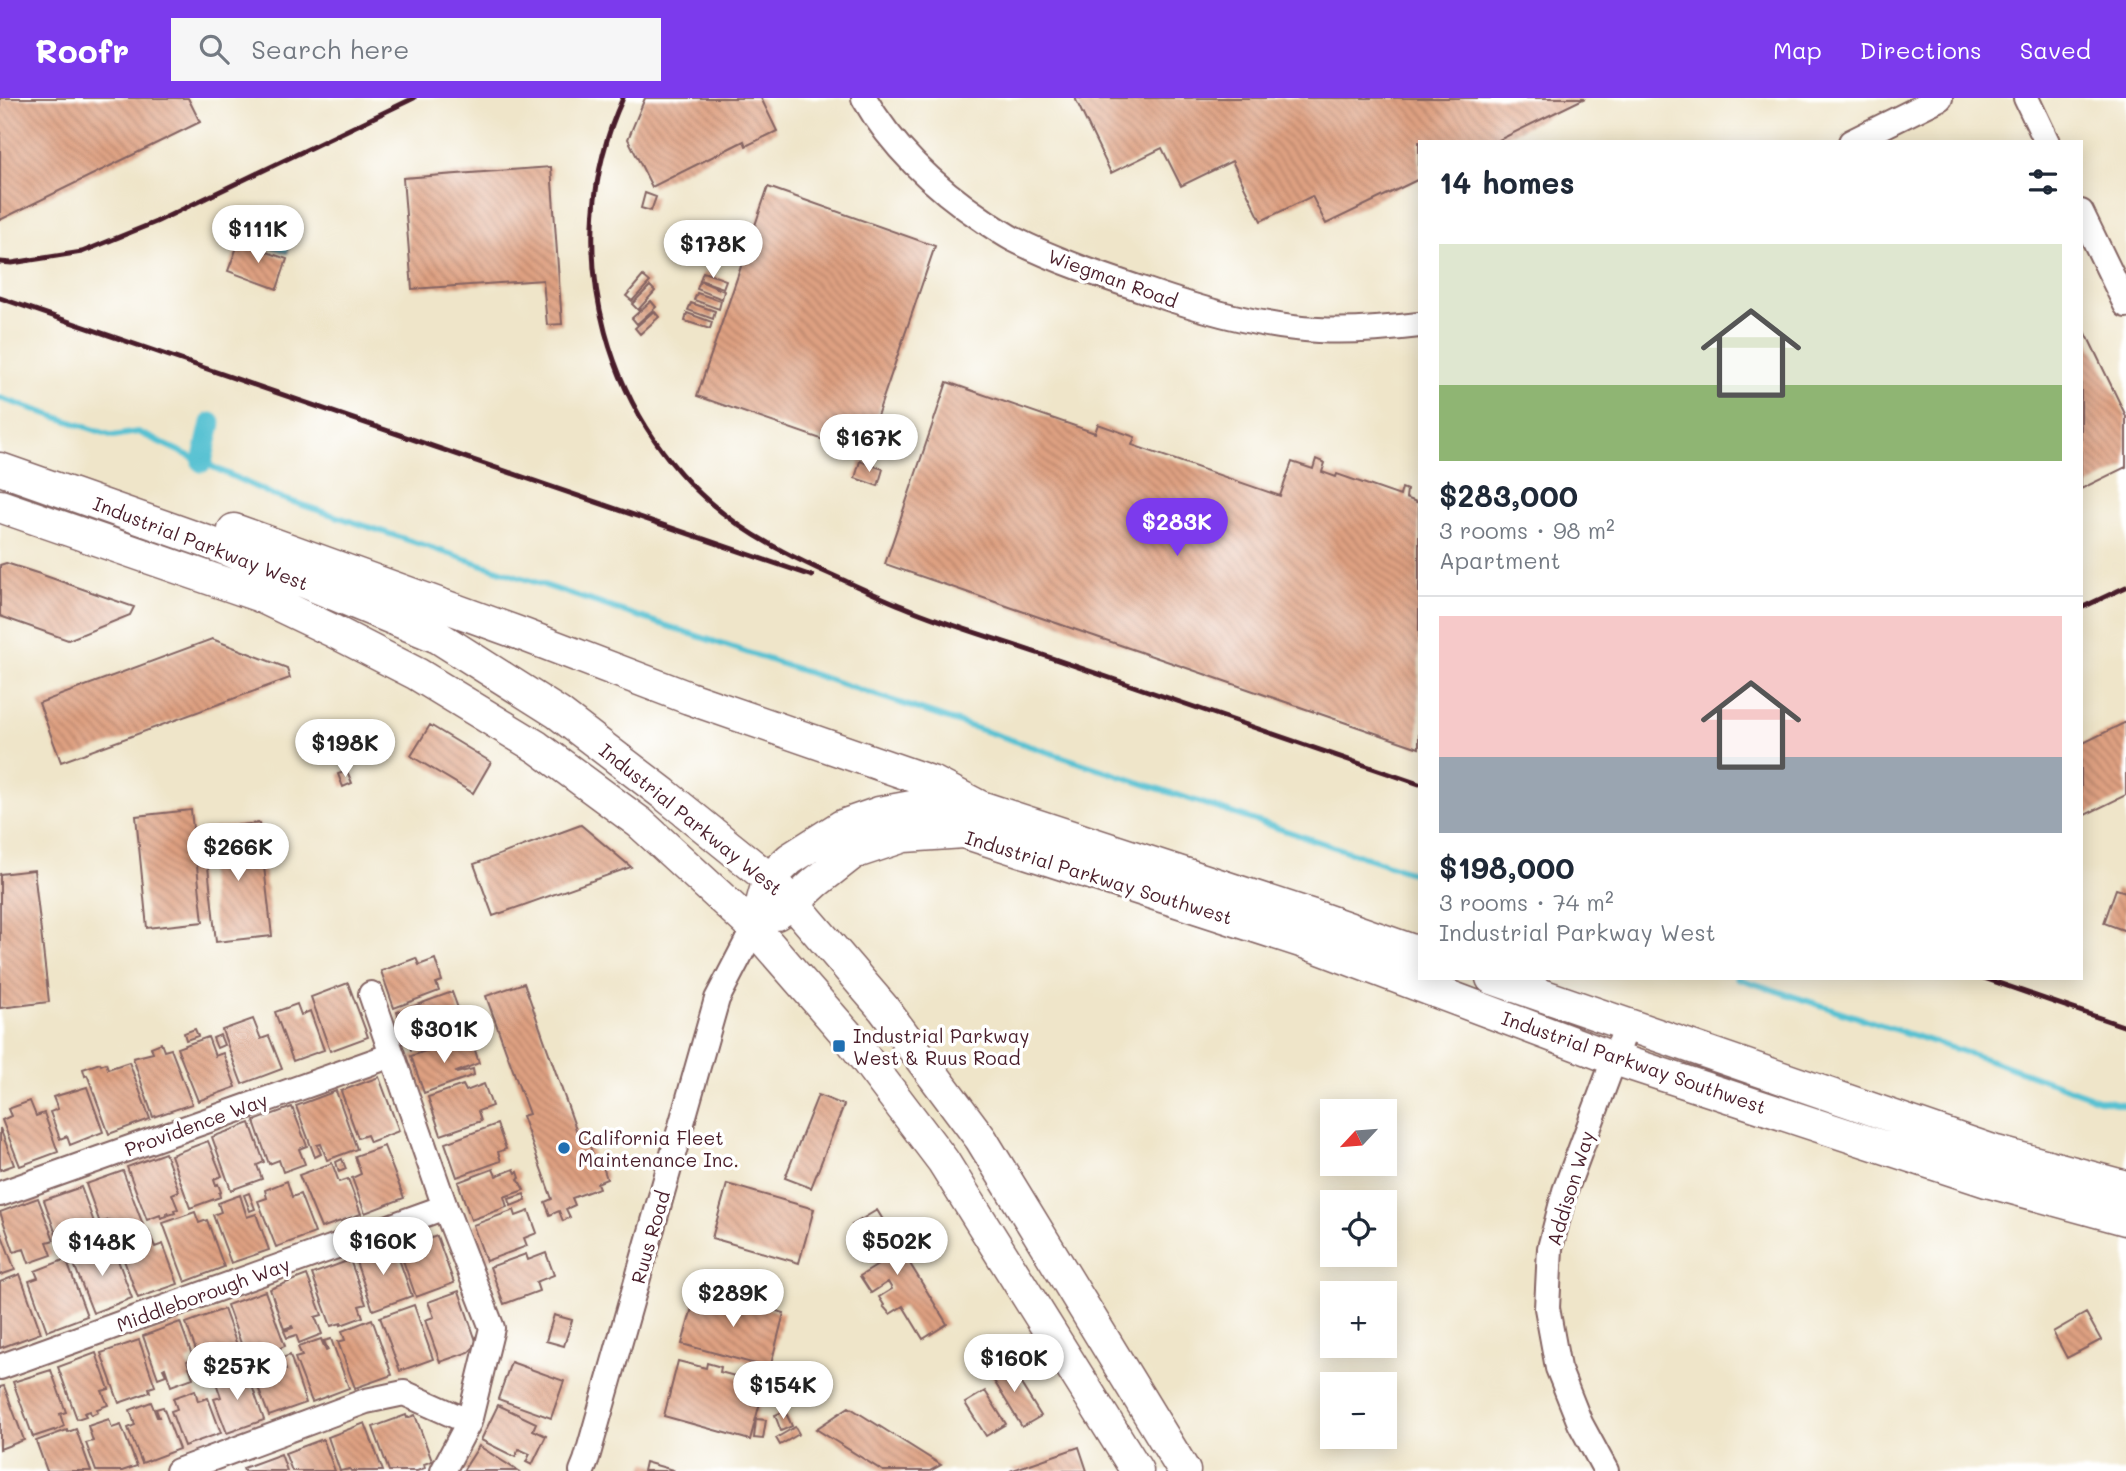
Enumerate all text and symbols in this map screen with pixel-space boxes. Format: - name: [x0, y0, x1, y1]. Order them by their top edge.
- search box: [171, 18, 661, 81]
- text: Roofr: [35, 28, 129, 71]
- icon: search: [195, 30, 233, 68]
- text: Search here: [251, 32, 409, 66]
- text: Map: [1773, 34, 1822, 65]
- text: Directions: [1860, 34, 1982, 65]
- text: Saved: [2020, 34, 2091, 65]
- text: 14 homes: [1439, 162, 1575, 202]
- icon: filters: [2024, 163, 2062, 201]
- pin: $111K: [209, 206, 307, 265]
- text: $111K: [228, 213, 288, 243]
- pin: $178K: [664, 220, 762, 280]
- text: $178K: [680, 228, 746, 258]
- street label: Wiegman Road: [1045, 243, 1181, 313]
- icon: home: [1688, 290, 1814, 416]
- pin: $167K: [820, 414, 918, 474]
- text: $167K: [836, 422, 902, 452]
- text: $283,000: [1439, 475, 1578, 515]
- street label: Industrial Parkway West: [90, 490, 312, 596]
- pin: $283K: [1128, 498, 1226, 558]
- text: $283K: [1142, 506, 1212, 536]
- text: 3 rooms · 98 m²: [1439, 515, 1615, 545]
- text: Apartment: [1439, 545, 1561, 575]
- icon: home: [1688, 662, 1814, 788]
- pin: $198K: [296, 720, 394, 779]
- text: $198K: [311, 727, 379, 757]
- street label: Industrial Parkway West: [594, 737, 788, 901]
- pin: $266K: [189, 824, 287, 883]
- street label: Industrial Parkway Southwest: [962, 824, 1236, 930]
- text: $266K: [203, 831, 273, 861]
- text: $198,000: [1439, 847, 1575, 887]
- text: 3 rooms · 74 m²: [1439, 887, 1614, 917]
- text: Industrial Parkway West: [1439, 917, 1716, 947]
- street label: Industrial Parkway Southwest: [1498, 1005, 1770, 1119]
- pin: $301K: [395, 1006, 493, 1065]
- text: $301K: [410, 1013, 478, 1043]
- place label: Industrial Parkway West & Ruus Road: [853, 1023, 1030, 1070]
- marker: Industrial Parkway West & Ruus Road: [831, 1038, 847, 1054]
- street label: Providence Way: [121, 1087, 271, 1161]
- north arrow: [1320, 1099, 1396, 1176]
- map controls: [1320, 1099, 1397, 1449]
- place label: California Fleet Maintenance Inc.: [578, 1125, 739, 1172]
- street label: Addison Way: [1541, 1128, 1599, 1248]
- marker: California Fleet Maintenance Inc.: [556, 1140, 572, 1156]
- street label: Ruus Road: [625, 1188, 675, 1286]
- button: locate: [1320, 1190, 1397, 1267]
- pin: $148K: [53, 1218, 151, 1278]
- pin: $160K: [334, 1218, 432, 1277]
- pin: $502K: [848, 1218, 946, 1277]
- text: $160K: [349, 1225, 417, 1255]
- text: $502K: [862, 1225, 932, 1255]
- text: $148K: [68, 1226, 136, 1256]
- street label: Middleborough Way: [113, 1251, 293, 1337]
- pin: $289K: [684, 1270, 782, 1329]
- text: $289K: [698, 1277, 768, 1307]
- button: +: [1320, 1281, 1397, 1358]
- pin: $160K: [965, 1334, 1063, 1394]
- pin: $257K: [188, 1342, 286, 1402]
- text: $160K: [980, 1342, 1048, 1372]
- text: $257K: [203, 1350, 271, 1380]
- pin: $154K: [734, 1362, 832, 1421]
- text: $154K: [749, 1369, 817, 1399]
- button: −: [1320, 1372, 1397, 1449]

